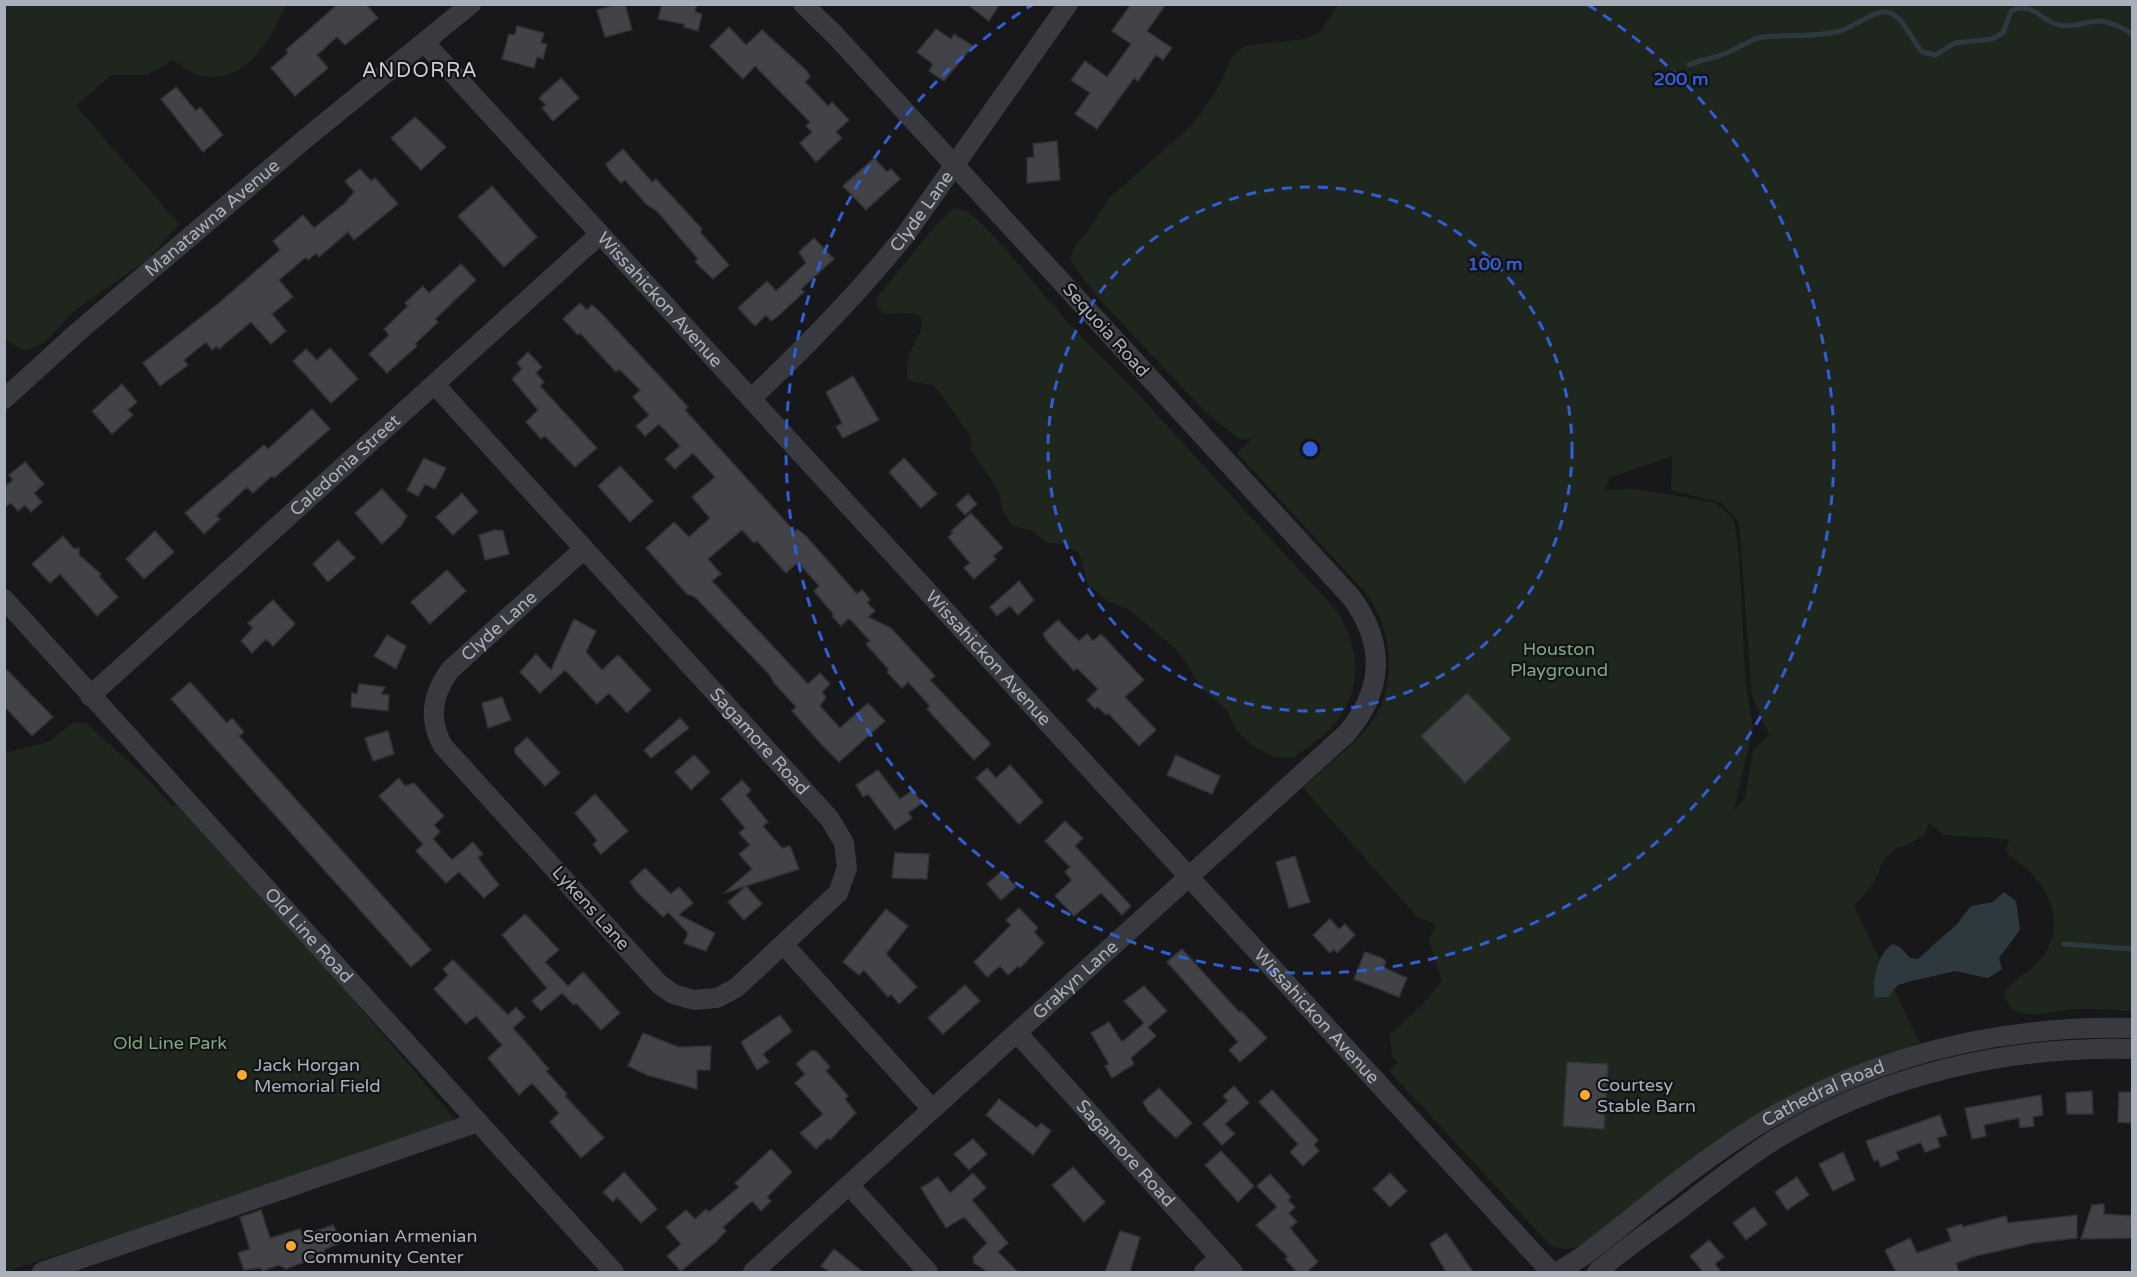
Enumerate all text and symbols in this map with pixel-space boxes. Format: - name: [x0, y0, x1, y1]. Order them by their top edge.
- district label: ANDORRA: [362, 59, 478, 83]
- text: 200 m: [1653, 68, 1709, 90]
- street label: Manatawna Avenue: [140, 155, 284, 281]
- street label: Clyde Lane: [885, 167, 958, 256]
- street label: Wissahickon Avenue: [593, 227, 728, 372]
- text: 100 m: [1467, 253, 1523, 275]
- street label: Sequoia Road: [1058, 278, 1154, 382]
- street label: Caledonia Street: [285, 409, 405, 521]
- centre of rings: [1300, 439, 1320, 459]
- street label: Clyde Lane: [456, 586, 541, 666]
- street label: Wissahickon Avenue: [921, 586, 1056, 730]
- park label: Houston Playground: [1510, 638, 1608, 681]
- street label: Sagamore Road: [705, 683, 814, 800]
- street label: Lykens Lane: [547, 861, 635, 955]
- street label: Old Line Road: [260, 883, 358, 988]
- street label: Grakyn Lane: [1028, 935, 1122, 1024]
- street label: Wissahickon Avenue: [1249, 944, 1384, 1088]
- park label: Old Line Park: [113, 1032, 227, 1054]
- place label: Jack Horgan Memorial Field: [254, 1054, 381, 1097]
- street label: Cathedral Road: [1758, 1055, 1887, 1131]
- marker: Jack Horgan Memorial Field: [235, 1068, 249, 1082]
- place label: Courtesy Stable Barn: [1597, 1074, 1696, 1117]
- marker: Courtesy Stable Barn: [1578, 1088, 1592, 1102]
- street label: Sagamore Road: [1072, 1095, 1180, 1211]
- place label: Seroonian Armenian Community Center: [303, 1225, 477, 1268]
- marker: Seroonian Armenian Community Center: [284, 1239, 298, 1253]

